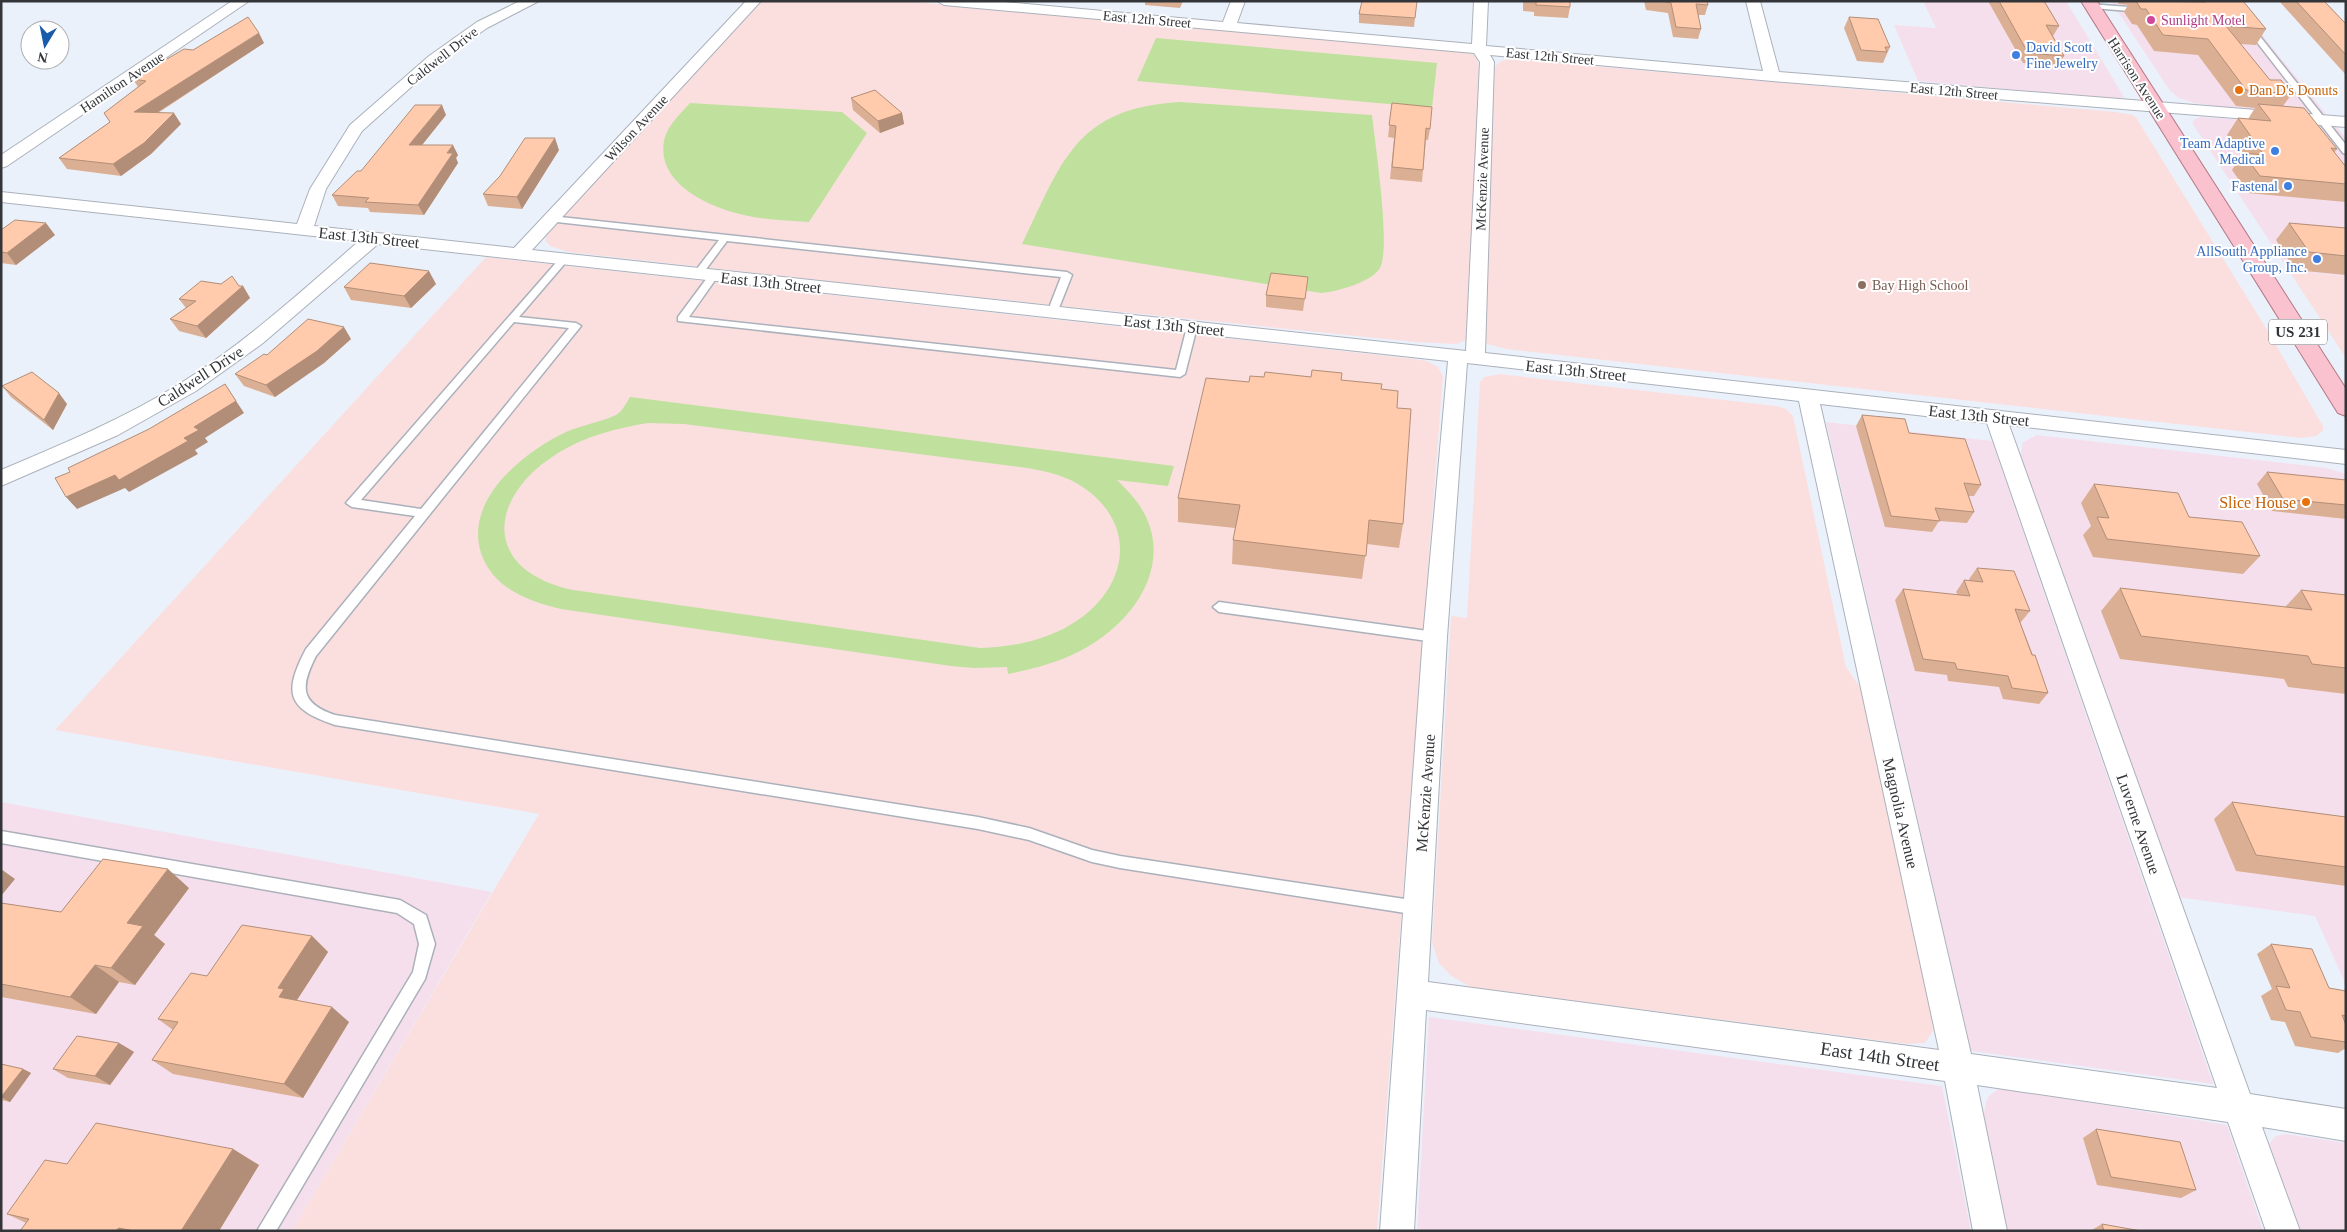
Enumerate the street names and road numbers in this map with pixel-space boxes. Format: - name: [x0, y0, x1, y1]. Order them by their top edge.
- street label: East 12th Street: [1102, 8, 1192, 31]
- street label: Caldwell Drive: [404, 24, 481, 89]
- street label: Harrison Avenue: [2105, 35, 2169, 122]
- street label: East 12th Street: [1505, 45, 1595, 68]
- street label: Hamilton Avenue: [77, 49, 167, 116]
- street label: East 12th Street: [1909, 80, 1999, 103]
- street label: Wilson Avenue: [602, 92, 671, 165]
- street label: McKenzie Avenue: [1473, 127, 1492, 231]
- street label: East 13th Street: [318, 224, 421, 251]
- street label: East 13th Street: [720, 269, 823, 296]
- street label: East 13th Street: [1123, 312, 1226, 339]
- road number: US 231: [2269, 320, 2327, 344]
- street label: Caldwell Drive: [154, 343, 246, 410]
- street label: East 13th Street: [1525, 357, 1628, 384]
- street label: East 13th Street: [1928, 402, 2031, 429]
- street label: McKenzie Avenue: [1413, 733, 1438, 853]
- street label: Magnolia Avenue: [1879, 756, 1922, 870]
- street label: Luverne Avenue: [2113, 772, 2164, 877]
- street label: East 14th Street: [1819, 1038, 1942, 1075]

